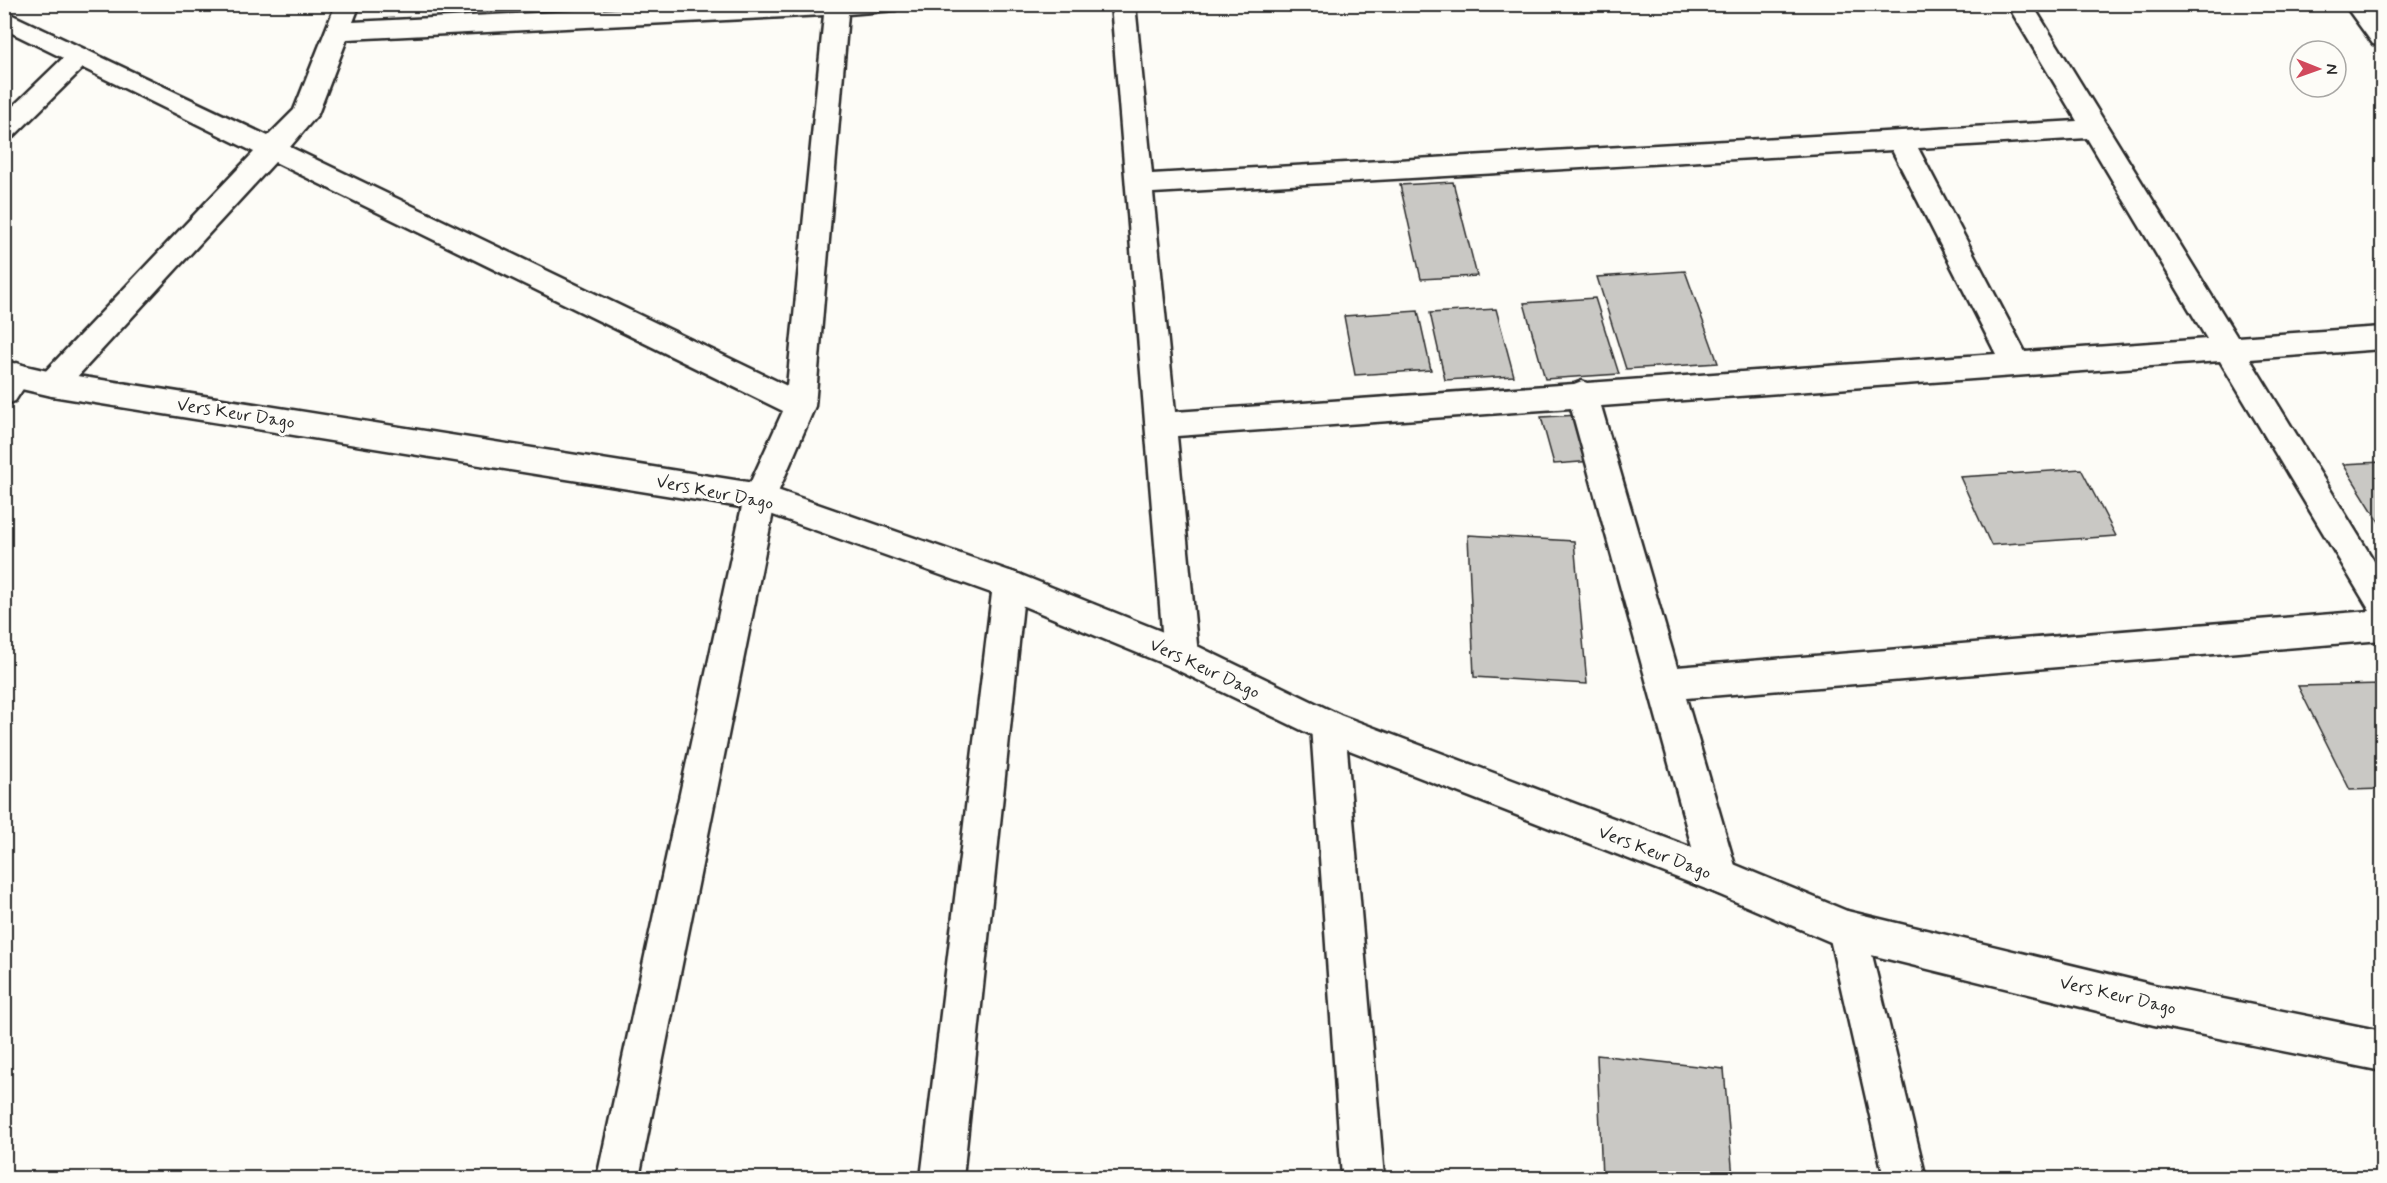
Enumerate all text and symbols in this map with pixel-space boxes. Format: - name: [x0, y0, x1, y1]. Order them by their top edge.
- north arrow: [2288, 39, 2348, 99]
- text: N: [2321, 64, 2342, 75]
- street label: Vers Keur Dago: [175, 393, 296, 435]
- street label: Vers Keur Dago: [654, 470, 775, 516]
- street label: Vers Keur Dago: [1146, 633, 1264, 705]
- street label: Vers Keur Dago: [1595, 820, 1714, 885]
- street label: Vers Keur Dago: [2057, 971, 2178, 1021]

